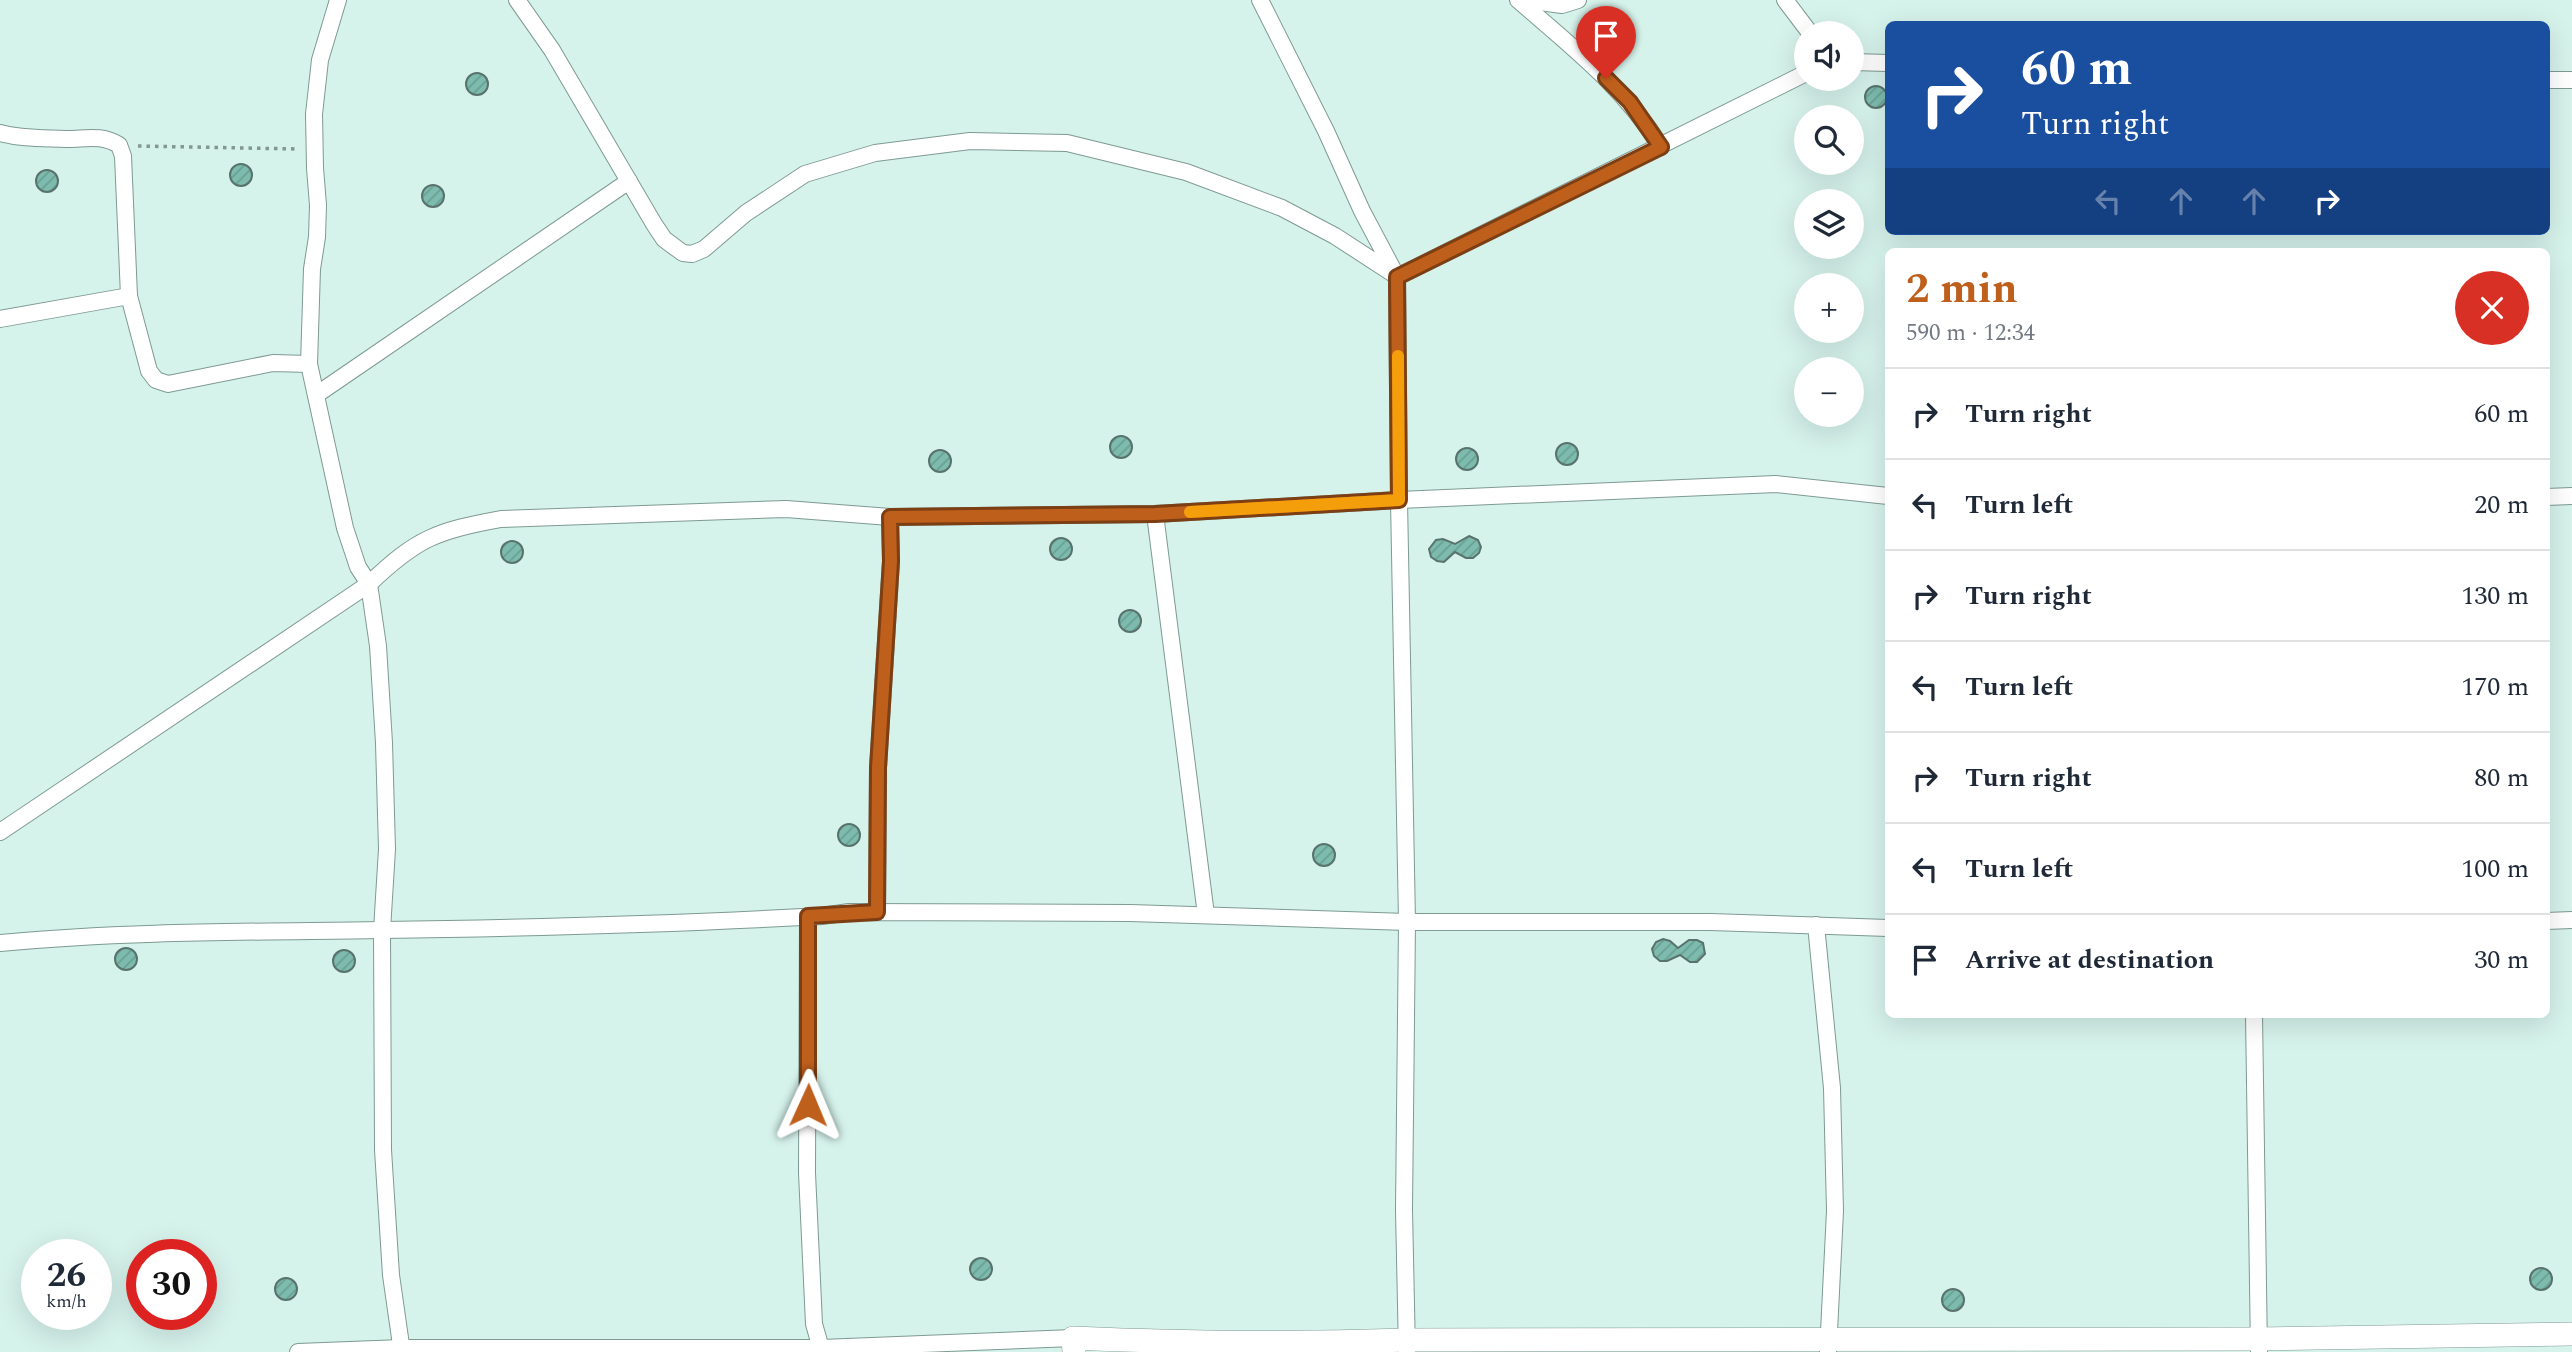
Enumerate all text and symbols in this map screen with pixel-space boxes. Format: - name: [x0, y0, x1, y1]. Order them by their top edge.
- pin: [1576, 6, 1636, 78]
- icon: arrive: [1587, 17, 1625, 55]
- map controls: [1794, 21, 1864, 427]
- button: sound: [1794, 21, 1864, 91]
- text: 60 m: [2021, 32, 2132, 107]
- icon: right: [1906, 49, 1997, 140]
- text: Turn right: [2021, 100, 2169, 149]
- button: search: [1794, 105, 1864, 175]
- icon: left: [2089, 182, 2127, 220]
- icon: ahead: [2162, 182, 2200, 220]
- icon: ahead: [2235, 182, 2273, 220]
- icon: right: [2308, 182, 2346, 220]
- button: layers: [1794, 189, 1864, 259]
- text: 2 min: [1906, 258, 2018, 321]
- button: close: [2455, 271, 2529, 345]
- button: +: [1794, 273, 1864, 343]
- text: 590 m · 12:34: [1906, 316, 2035, 351]
- button: −: [1794, 357, 1864, 427]
- text: Turn right: [1965, 394, 2092, 434]
- text: 60 m: [2474, 394, 2529, 434]
- icon: right: [1906, 395, 1944, 433]
- text: Turn left: [1965, 485, 2073, 525]
- text: 20 m: [2474, 485, 2529, 525]
- icon: left: [1906, 486, 1944, 524]
- text: Turn right: [1965, 576, 2092, 616]
- text: 130 m: [2461, 576, 2529, 616]
- icon: right: [1906, 577, 1944, 615]
- text: Turn left: [1965, 667, 2073, 707]
- text: 170 m: [2461, 667, 2529, 707]
- icon: left: [1906, 668, 1944, 706]
- text: Turn right: [1965, 758, 2092, 798]
- text: 80 m: [2474, 758, 2529, 798]
- icon: right: [1906, 759, 1944, 797]
- text: Turn left: [1965, 849, 2073, 889]
- text: 100 m: [2461, 849, 2529, 889]
- icon: left: [1906, 850, 1944, 888]
- text: Arrive at destination: [1965, 940, 2214, 980]
- text: 30 m: [2474, 940, 2529, 980]
- icon: arrive: [1906, 941, 1944, 979]
- position arrow: [771, 1068, 845, 1142]
- speed limit sign: 30: [126, 1239, 217, 1330]
- text: 26: [47, 1249, 86, 1302]
- text: km/h: [46, 1288, 87, 1315]

